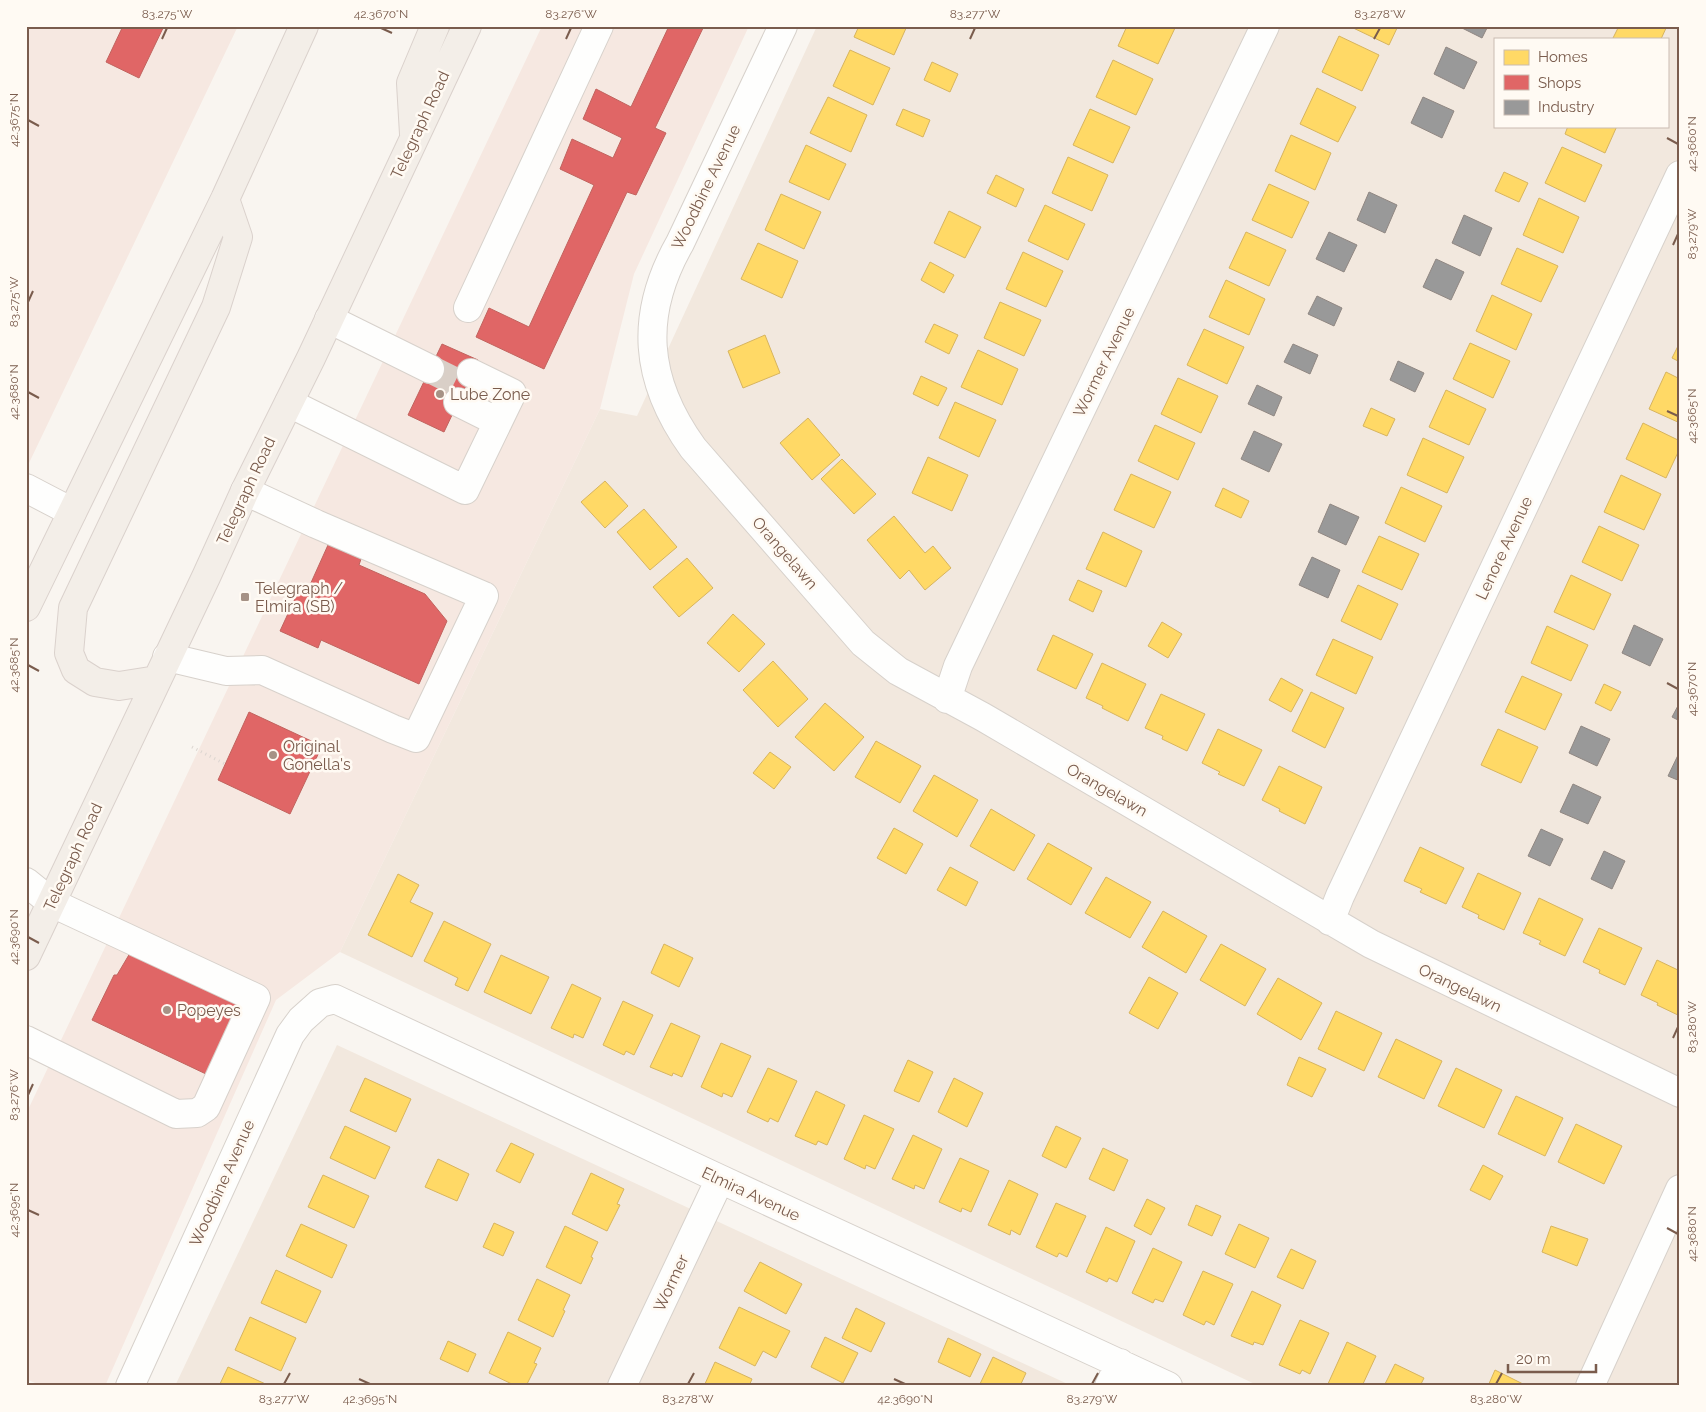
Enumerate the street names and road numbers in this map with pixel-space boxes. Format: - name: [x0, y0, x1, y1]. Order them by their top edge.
- street label: Telegraph Road: [387, 68, 453, 182]
- street label: Woodbine Avenue: [668, 122, 744, 252]
- street label: Wormer Avenue: [1069, 304, 1139, 420]
- street label: Telegraph Road: [213, 434, 279, 548]
- street label: Lenore Avenue: [1472, 493, 1536, 603]
- street label: Orangelawn: [748, 513, 822, 593]
- street label: Orangelawn: [1063, 759, 1151, 821]
- street label: Telegraph Road: [40, 800, 106, 914]
- street label: Orangelawn: [1415, 960, 1505, 1016]
- street label: Woodbine Avenue: [186, 1117, 258, 1249]
- street label: Elmira Avenue: [699, 1163, 803, 1225]
- street label: Wormer: [650, 1251, 693, 1314]

